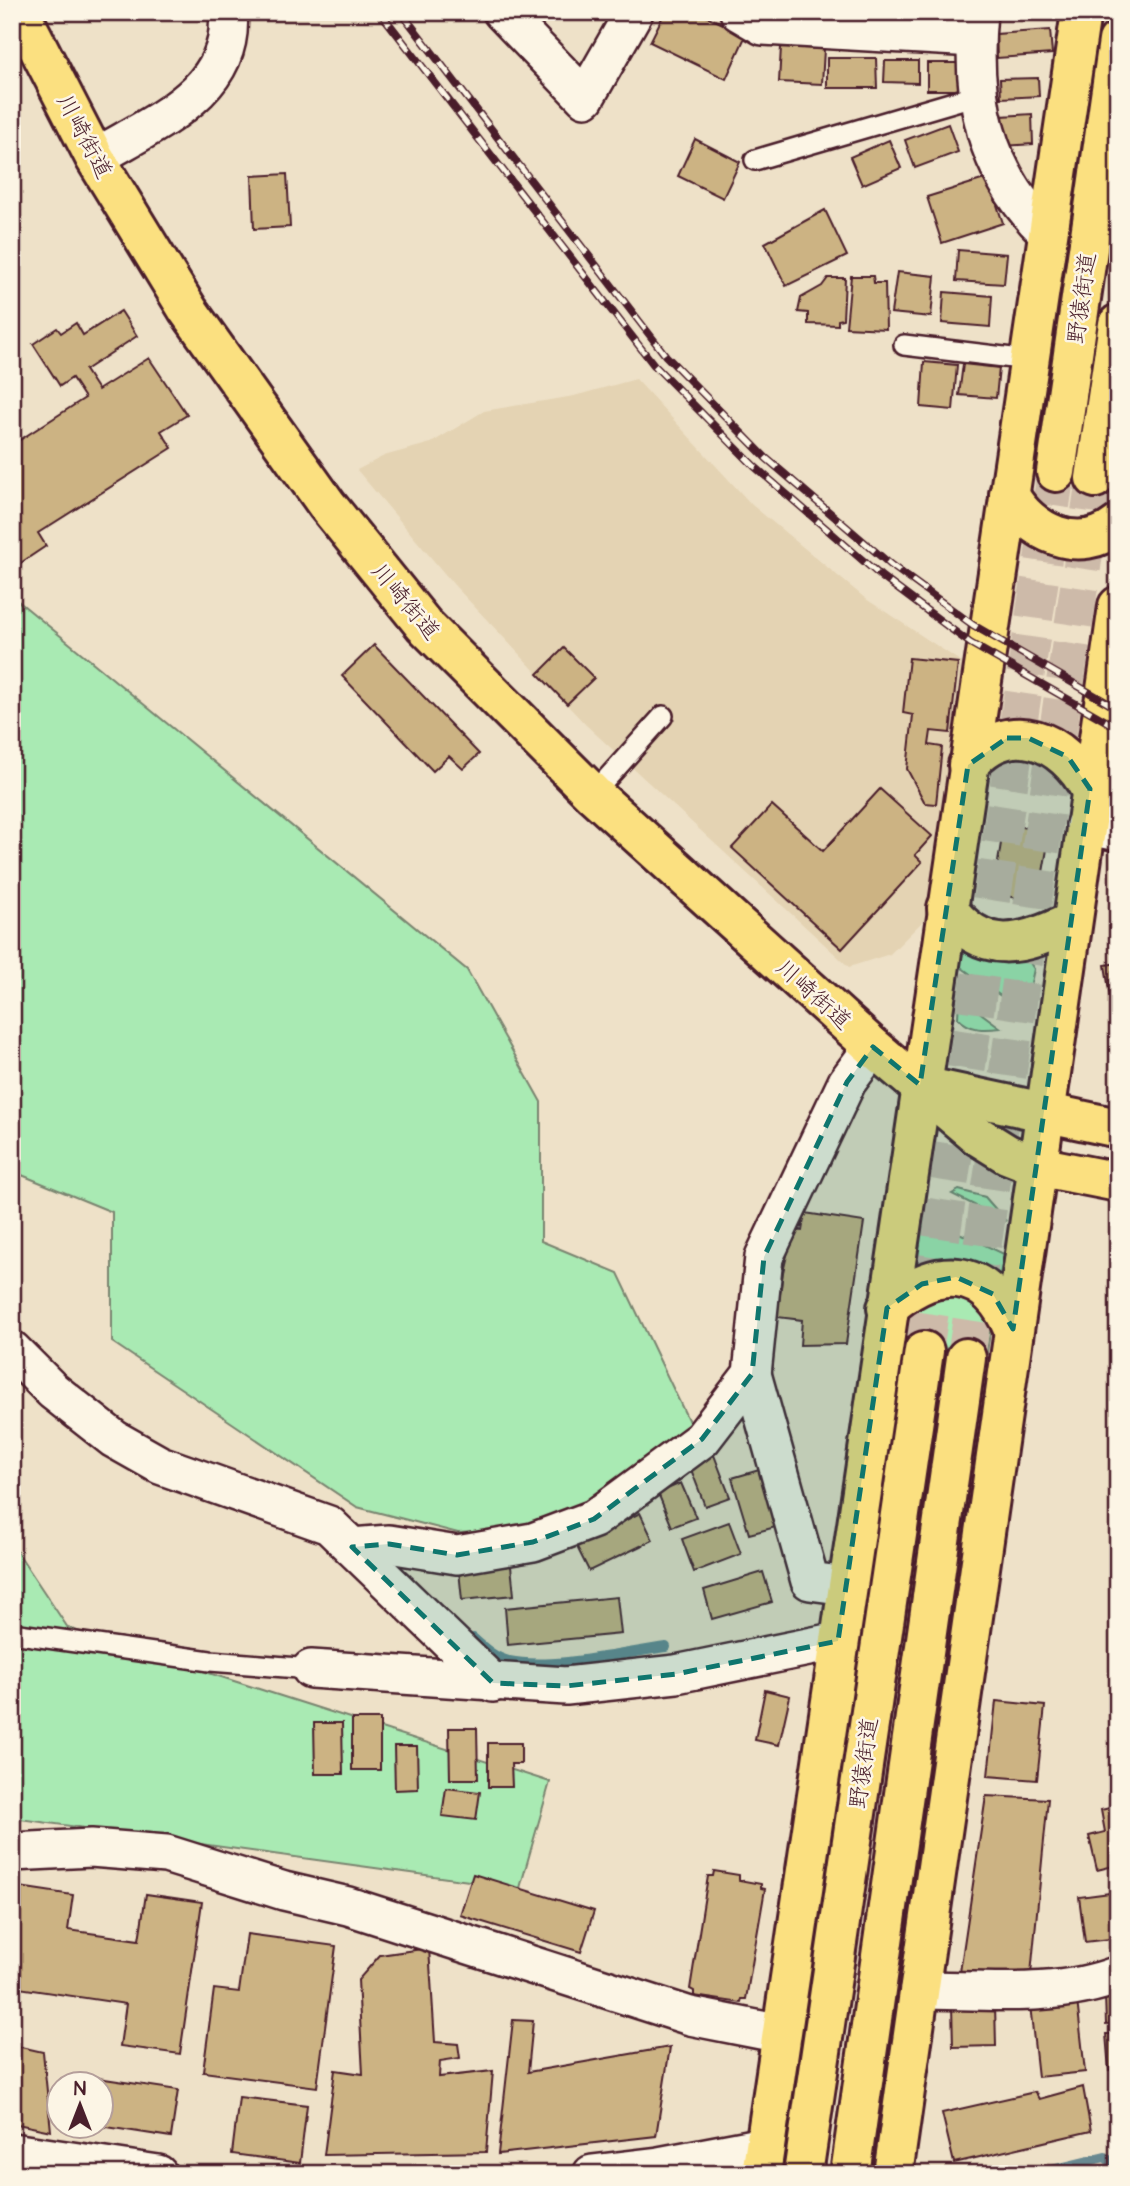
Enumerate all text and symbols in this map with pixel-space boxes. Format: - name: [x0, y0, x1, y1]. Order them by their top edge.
- street label: 川崎街道: [48, 88, 120, 185]
- street label: 野猿街道: [1060, 250, 1104, 346]
- street label: 川崎街道: [363, 556, 447, 647]
- street label: 川崎街道: [768, 952, 858, 1037]
- street label: 野猿街道: [842, 1715, 886, 1811]
- north arrow: [46, 2070, 116, 2140]
- text: N: [74, 2076, 86, 2103]

